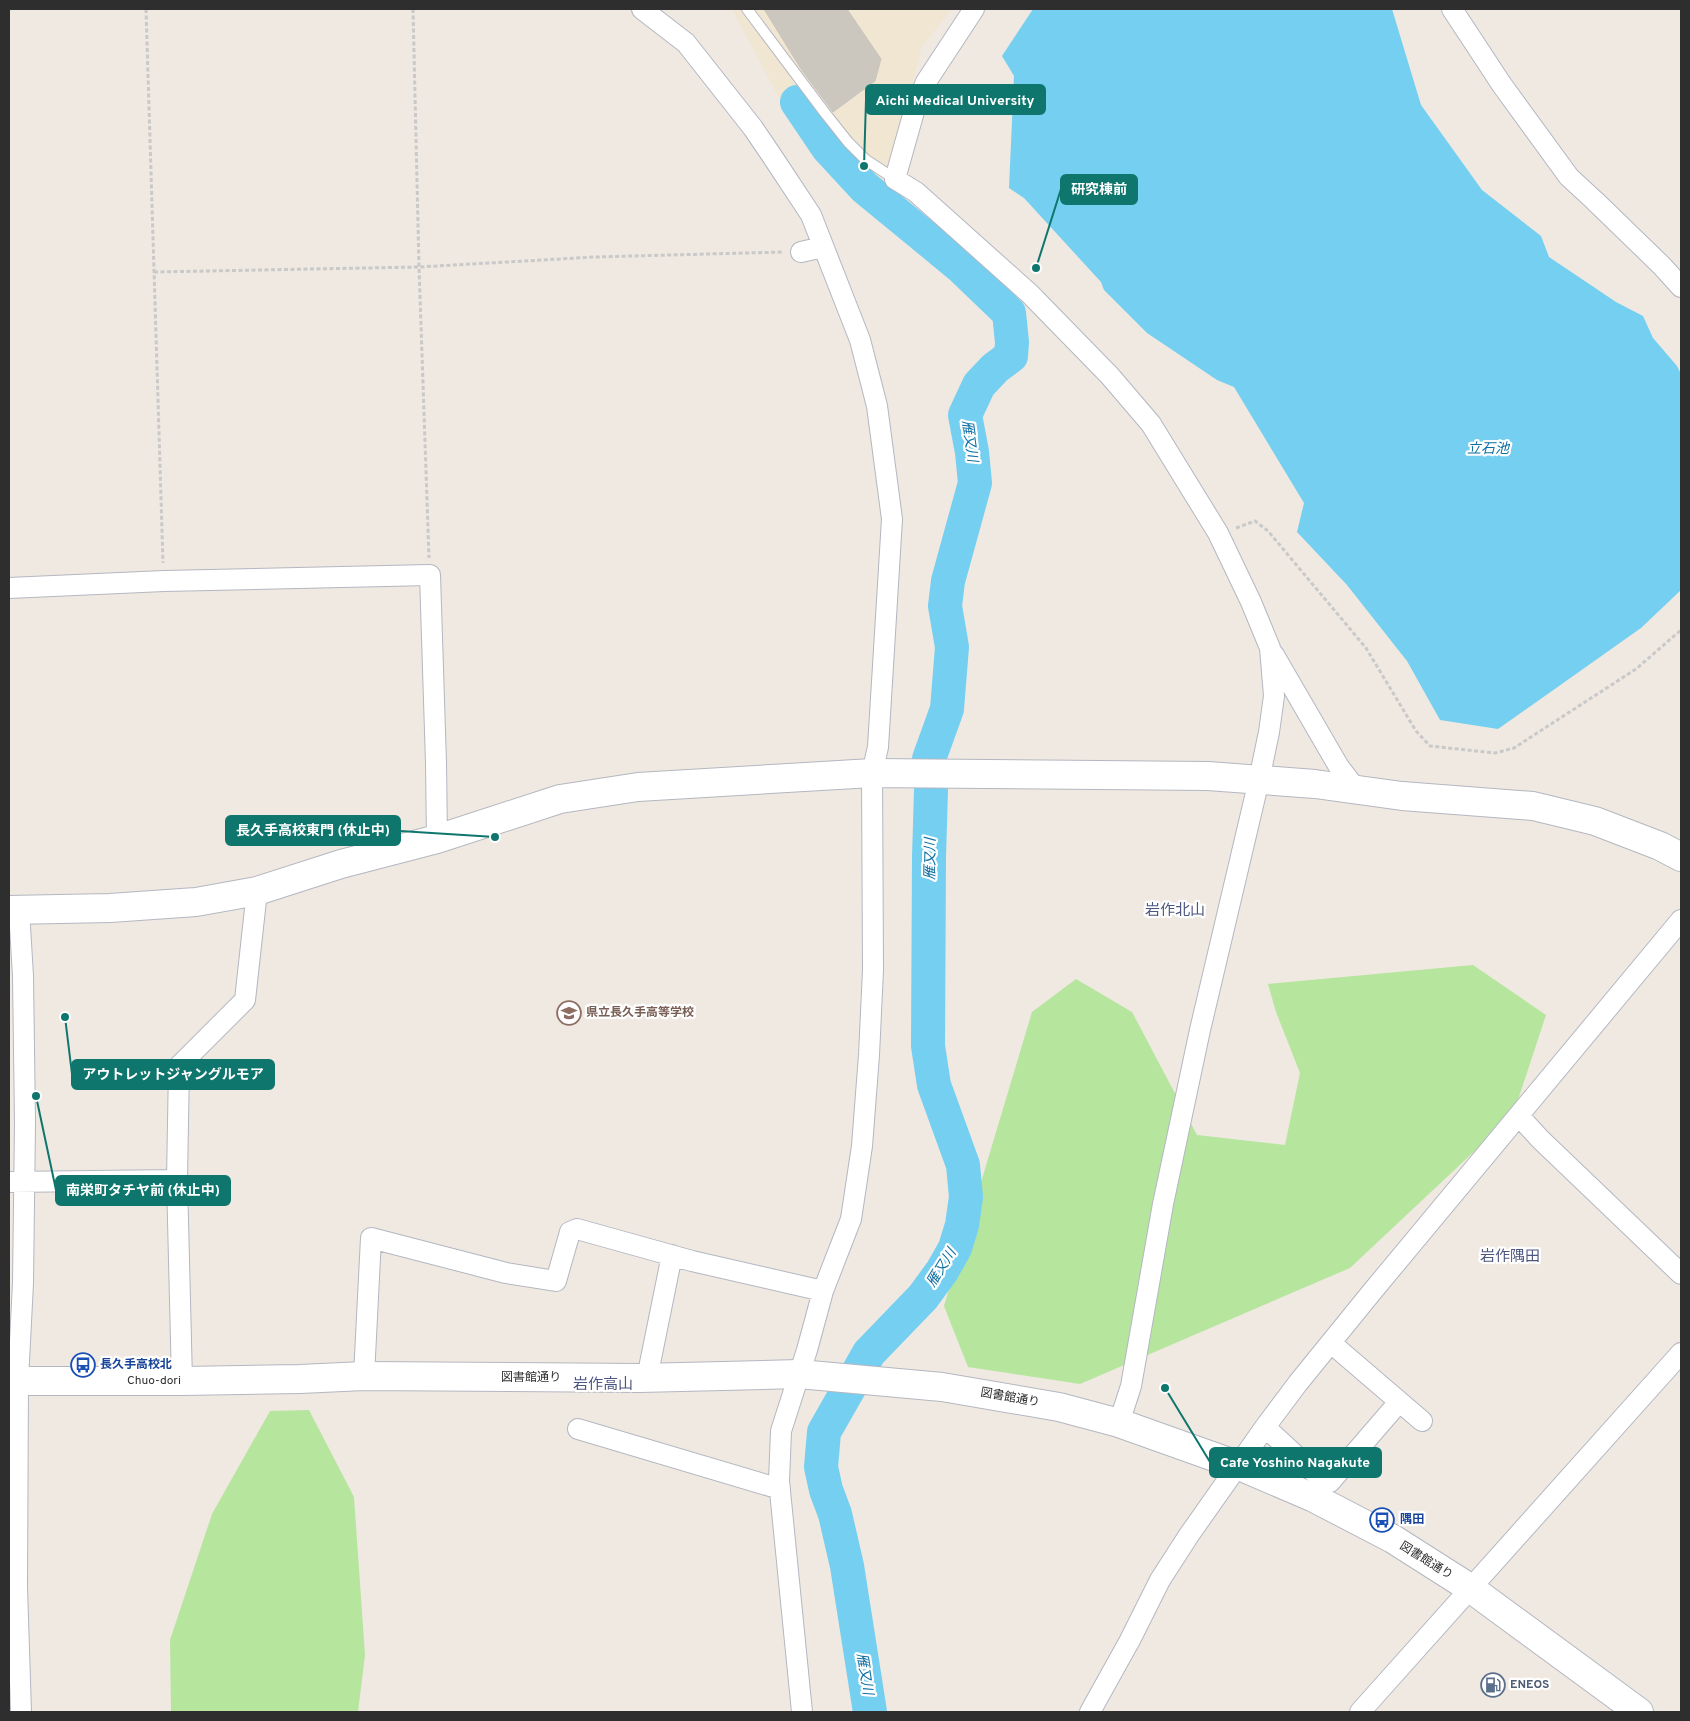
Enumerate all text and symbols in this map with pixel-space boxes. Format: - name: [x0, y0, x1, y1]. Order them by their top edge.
- callout: Aichi Medical University: [866, 85, 1045, 114]
- text: Aichi Medical University: [875, 93, 1035, 110]
- callout: 研究棟前: [1061, 175, 1137, 204]
- text: 研究棟前: [1071, 181, 1127, 199]
- water label: 雁又川: [958, 419, 981, 465]
- water label: 立石池: [1467, 441, 1511, 458]
- callout: 長久手高校東門 (休止中): [226, 816, 400, 845]
- text: 長久手高校東門 (休止中): [236, 822, 390, 840]
- water label: 雁又川: [922, 836, 940, 880]
- district label: 岩作北山: [1145, 901, 1205, 921]
- school or university icon: 県立長久手高等学校: [556, 1000, 582, 1026]
- place label: 県立長久手高等学校: [586, 1005, 694, 1021]
- callout: アウトレットジャングルモア: [72, 1060, 274, 1089]
- text: アウトレットジャングルモア: [82, 1066, 264, 1084]
- callout: 南栄町タチヤ前 (休止中): [56, 1176, 230, 1205]
- text: 南栄町タチヤ前 (休止中): [66, 1182, 220, 1200]
- water label: 雁又川: [924, 1244, 961, 1290]
- district label: 岩作隅田: [1480, 1248, 1540, 1267]
- bus stop icon: 長久手高校北: [70, 1352, 96, 1378]
- place label: 長久手高校北: [100, 1357, 172, 1373]
- street label: 図書館通り: [501, 1370, 561, 1386]
- street label: Chuo-dori: [127, 1373, 181, 1389]
- district label: 岩作高山: [573, 1376, 633, 1395]
- street label: 図書館通り: [979, 1385, 1041, 1411]
- callout: Cafe Yoshino Nagakute: [1210, 1448, 1381, 1477]
- text: Cafe Yoshino Nagakute: [1220, 1455, 1370, 1472]
- bus stop icon: 隅田: [1369, 1507, 1395, 1533]
- place label: 隅田: [1400, 1512, 1424, 1528]
- street label: 図書館通り: [1396, 1538, 1456, 1584]
- water label: 雁又川: [852, 1652, 876, 1698]
- fuel station icon: ENEOS: [1480, 1672, 1506, 1698]
- place label: ENEOS: [1510, 1677, 1549, 1693]

